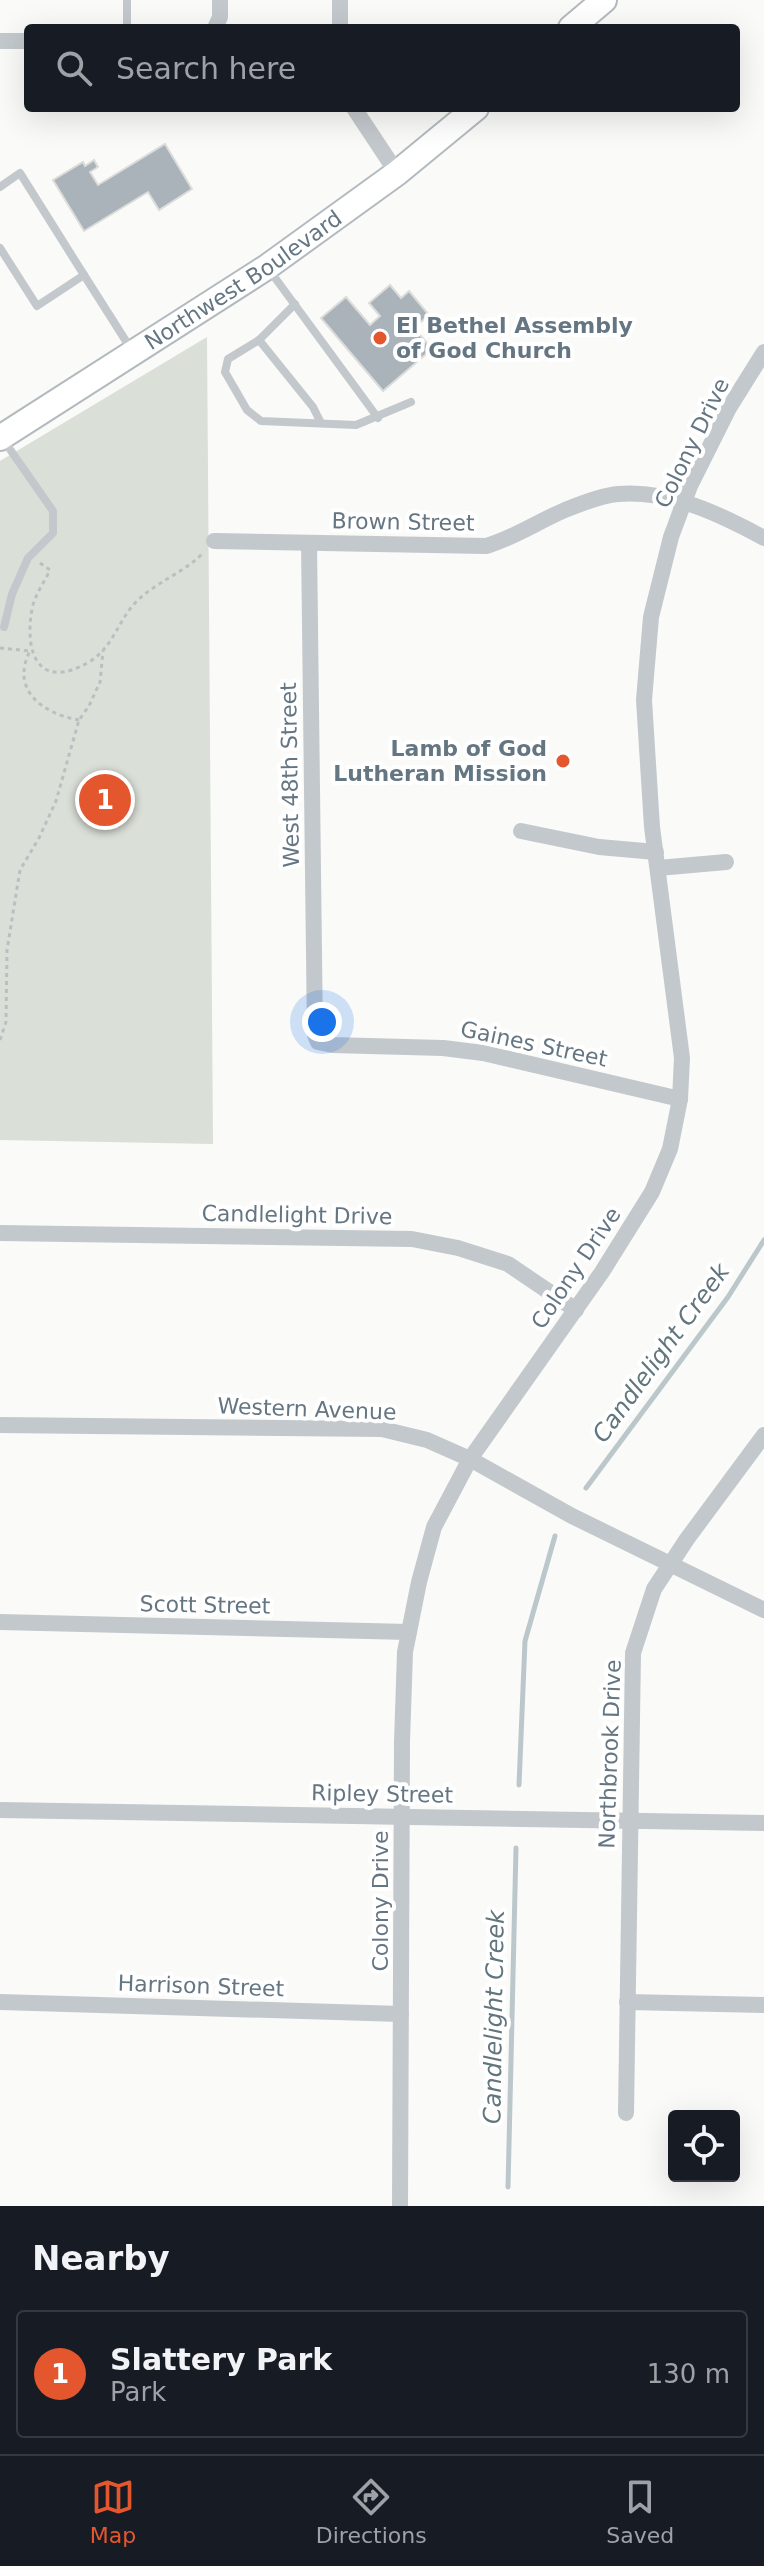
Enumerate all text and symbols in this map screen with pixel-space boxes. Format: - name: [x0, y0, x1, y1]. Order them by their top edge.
- search box: [24, 24, 740, 112]
- icon: search: [52, 46, 96, 90]
- text: Search here: [116, 51, 296, 86]
- street label: Northwest Boulevard: [140, 205, 346, 355]
- place label: El Bethel Assembly of God Church: [396, 313, 633, 363]
- marker: El Bethel Assembly of God Church: [371, 329, 389, 347]
- street label: Colony Drive: [650, 374, 734, 512]
- street label: Brown Street: [331, 508, 475, 536]
- street label: West 48th Street: [276, 682, 304, 868]
- place label: Lamb of God Lutheran Mission: [333, 736, 547, 786]
- marker: Lamb of God Lutheran Mission: [554, 752, 572, 770]
- pin: 1: [79, 770, 131, 830]
- your location: [302, 1002, 342, 1042]
- street label: Gaines Street: [458, 1016, 610, 1072]
- street label: Candlelight Drive: [201, 1201, 393, 1229]
- street label: Colony Drive: [526, 1203, 626, 1333]
- water label: Candlelight Creek: [587, 1257, 736, 1448]
- street label: Western Avenue: [217, 1393, 397, 1425]
- street label: Scott Street: [139, 1591, 271, 1619]
- street label: Northbrook Drive: [594, 1659, 626, 1849]
- street label: Ripley Street: [311, 1780, 454, 1808]
- street label: Colony Drive: [368, 1830, 393, 1972]
- water label: Candlelight Creek: [478, 1909, 510, 2124]
- street label: Harrison Street: [117, 1971, 285, 2001]
- map controls: [668, 2110, 740, 2182]
- button: locate: [668, 2110, 740, 2182]
- text: Nearby: [32, 2238, 170, 2278]
- text: Slattery Park: [110, 2342, 332, 2377]
- text: 1: [51, 2359, 69, 2389]
- text: 130 m: [647, 2359, 730, 2389]
- text: Park: [110, 2377, 166, 2407]
- tab: Map: [90, 2475, 136, 2548]
- tab: Directions: [316, 2475, 427, 2548]
- tab: Saved: [606, 2475, 674, 2548]

